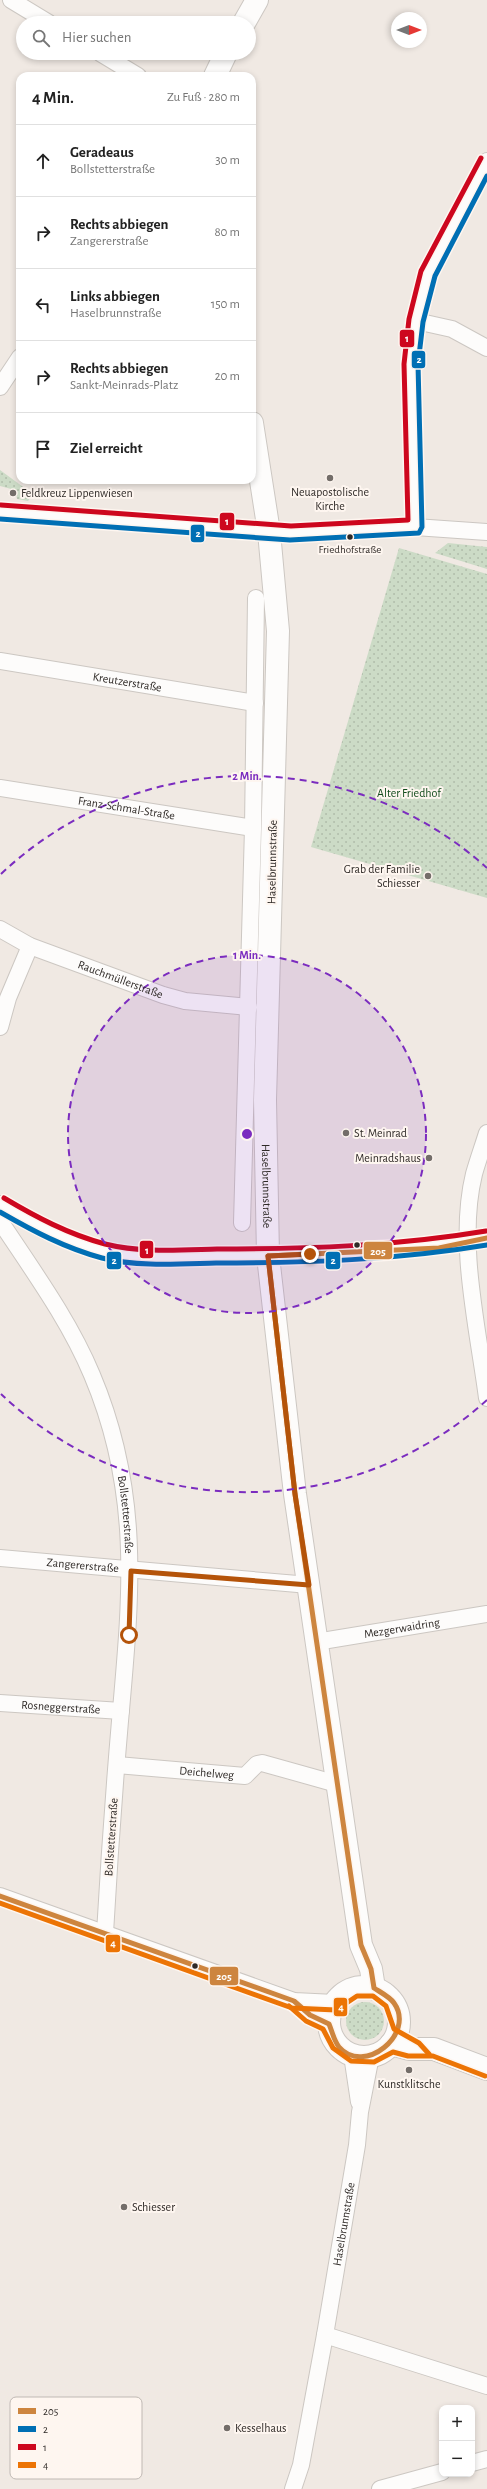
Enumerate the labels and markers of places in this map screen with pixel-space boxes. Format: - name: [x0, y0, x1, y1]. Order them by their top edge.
- marker: Neuapostolische Kirche: [325, 473, 335, 483]
- place label: Neuapostolische Kirche: [291, 486, 369, 512]
- place label: Feldkreuz Lippenwiesen: [21, 487, 133, 499]
- marker: Feldkreuz Lippenwiesen: [8, 488, 18, 498]
- marker: Friedhofstraße: [345, 532, 355, 542]
- place label: Friedhofstraße: [319, 544, 381, 555]
- place label: Grab der Familie Schiesser: [344, 863, 420, 889]
- marker: Grab der Familie Schiesser: [423, 871, 433, 881]
- centre of rings: [240, 1127, 254, 1141]
- place label: St. Meinrad: [354, 1127, 407, 1139]
- marker: St. Meinrad: [341, 1128, 351, 1138]
- place label: Meinradshaus: [355, 1152, 421, 1164]
- marker: Meinradshaus: [424, 1153, 434, 1163]
- unlabelled marker: [352, 1240, 362, 1250]
- unlabelled marker: [190, 1961, 200, 1971]
- marker: Kunstklitsche: [404, 2065, 414, 2075]
- place label: Kunstklitsche: [378, 2078, 440, 2090]
- place label: Schiesser: [132, 2201, 175, 2213]
- marker: Schiesser: [119, 2202, 129, 2212]
- place label: Kesselhaus: [235, 2422, 287, 2434]
- marker: Kesselhaus: [222, 2423, 232, 2433]

